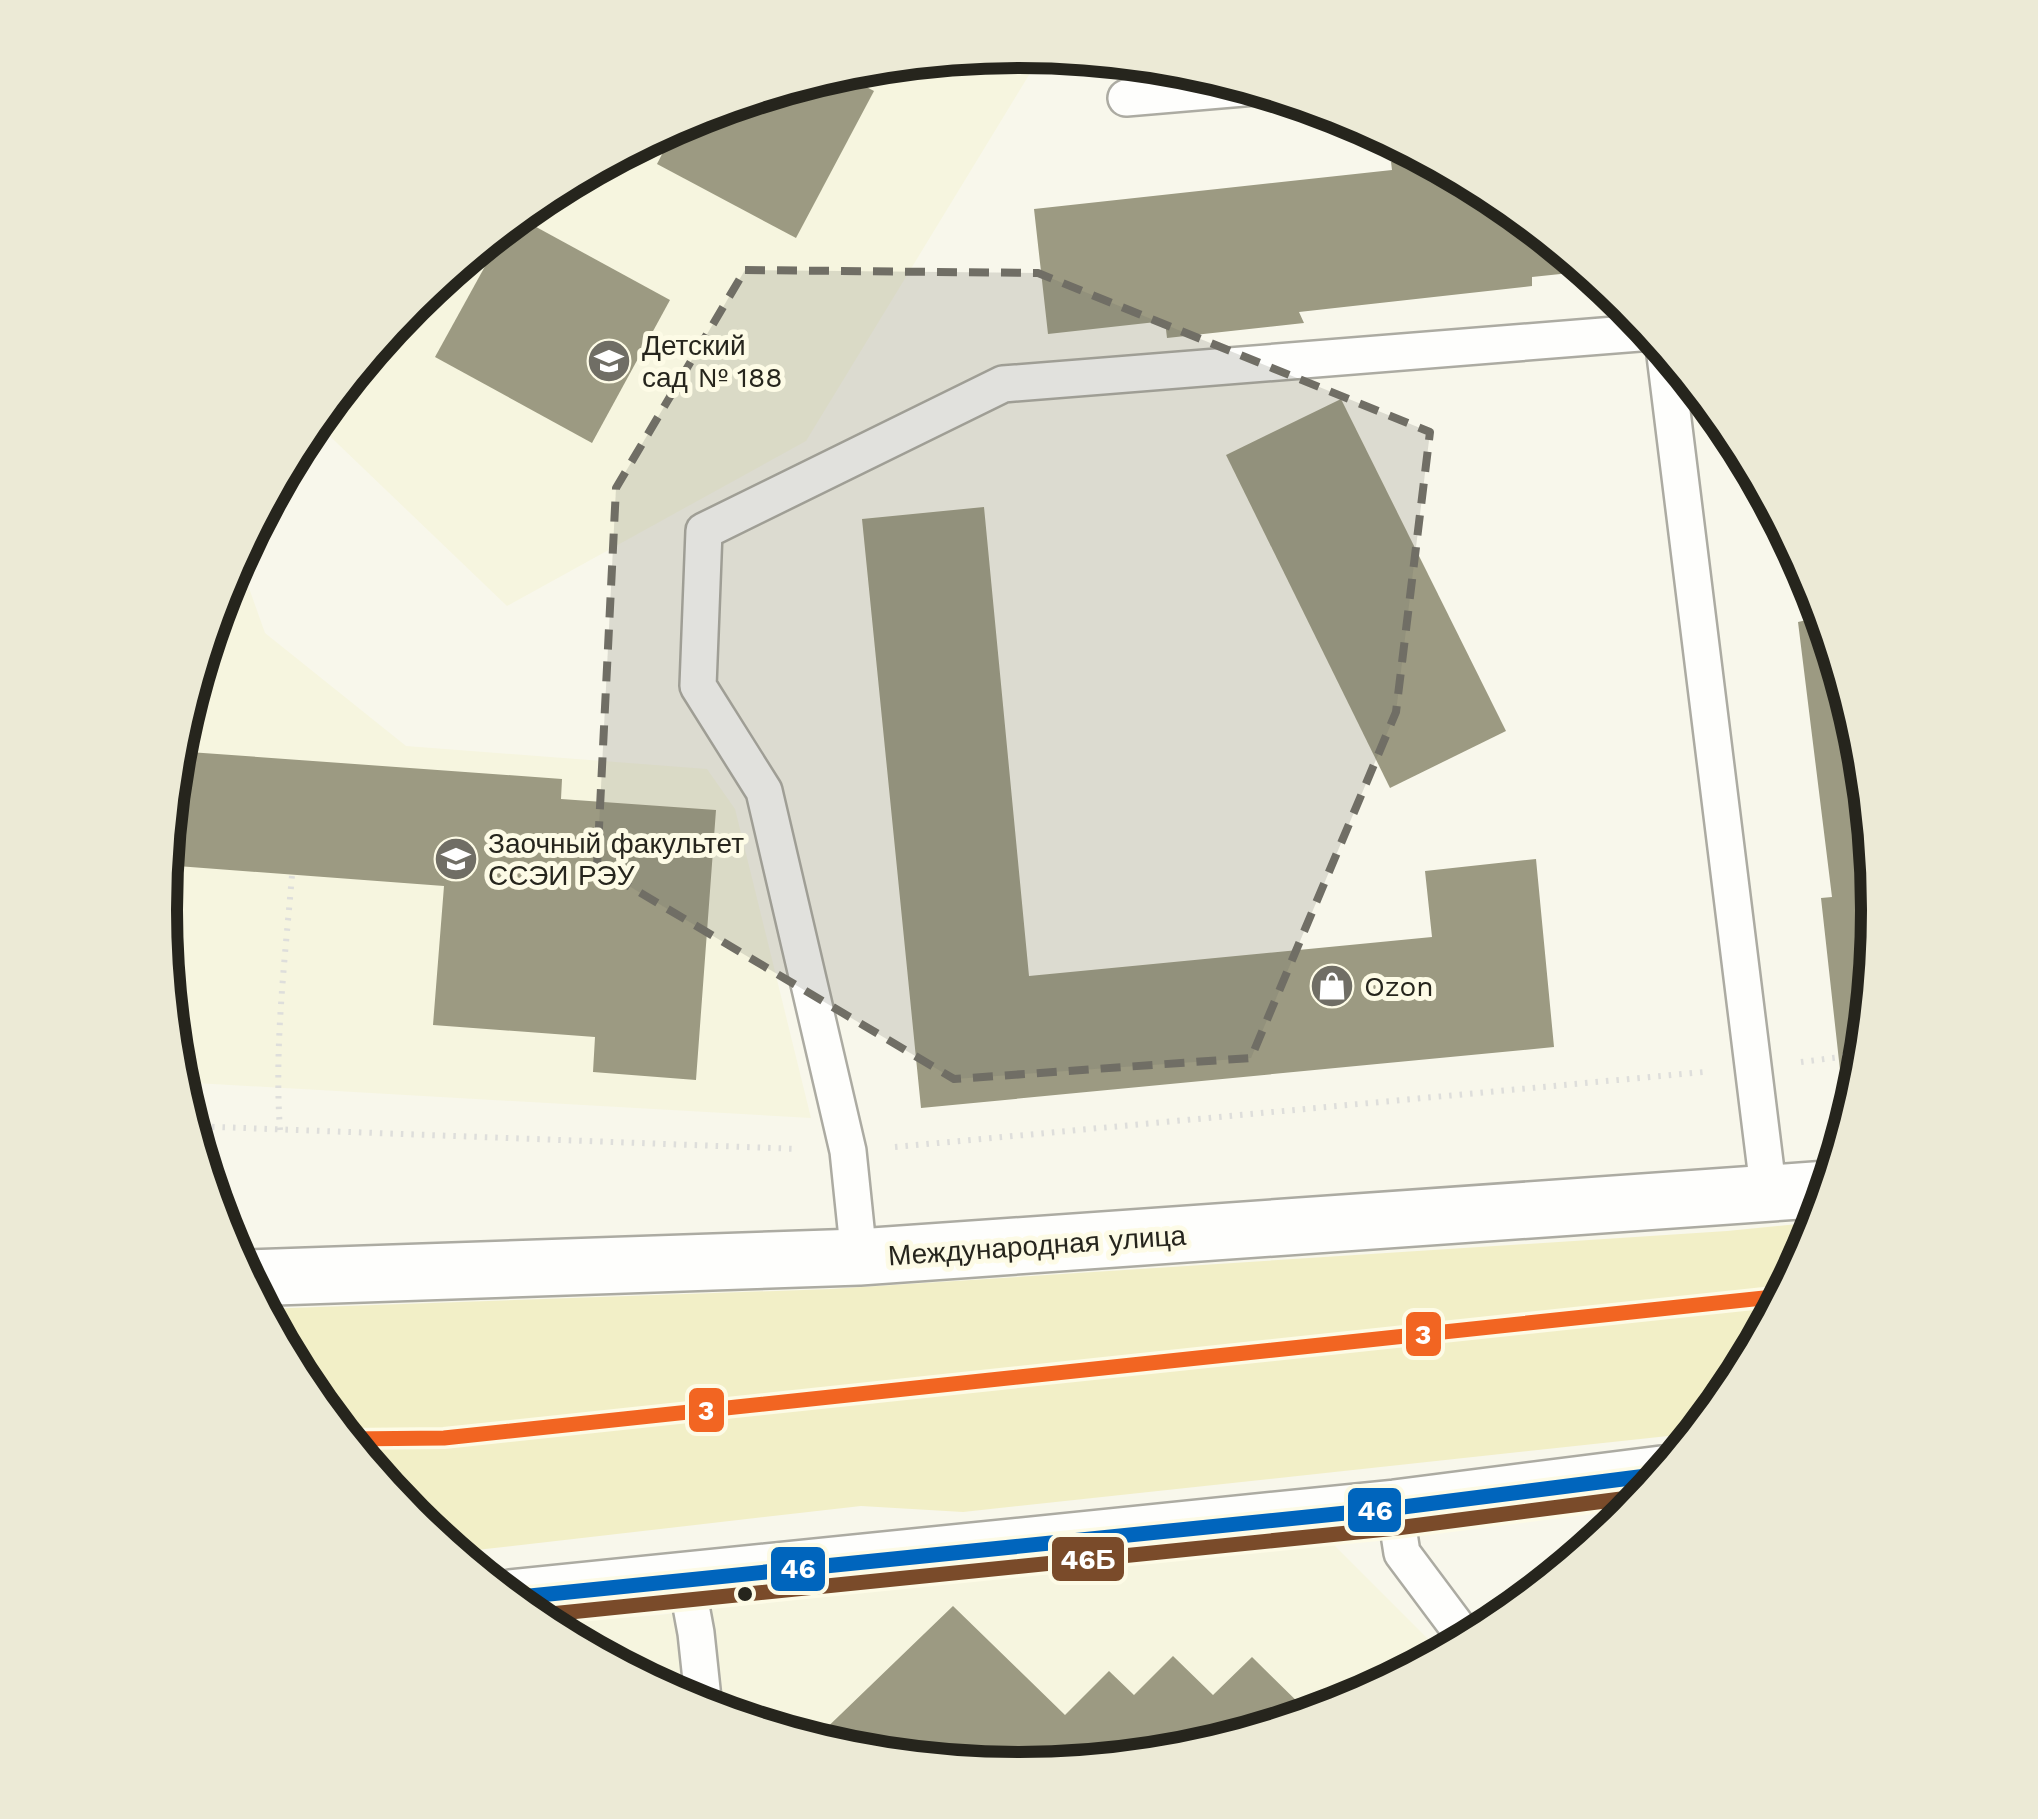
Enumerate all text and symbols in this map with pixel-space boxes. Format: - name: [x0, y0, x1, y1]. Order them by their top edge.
- place label: Детский сад № 188: [642, 329, 783, 394]
- school or university icon: Детский сад № 188: [586, 338, 632, 384]
- place label: Заочный факультет ССЭИ РЭУ: [488, 827, 744, 892]
- school or university icon: Заочный факультет ССЭИ РЭУ: [433, 836, 479, 882]
- shop icon: Ozon: [1309, 963, 1355, 1009]
- place label: Ozon: [1364, 970, 1434, 1003]
- street label: Международная улица: [887, 1219, 1188, 1272]
- line badge: 3: [1404, 1310, 1443, 1358]
- text: 3: [1415, 1318, 1431, 1351]
- line badge: 3: [687, 1386, 726, 1434]
- text: 3: [698, 1394, 714, 1427]
- line badge: 46: [1346, 1486, 1403, 1534]
- text: 46: [1357, 1494, 1393, 1527]
- line badge: 46Б: [1050, 1535, 1126, 1583]
- text: 46Б: [1060, 1543, 1116, 1576]
- line badge: 46: [769, 1545, 827, 1593]
- text: 46: [780, 1552, 816, 1585]
- unlabelled marker: [735, 1584, 755, 1604]

